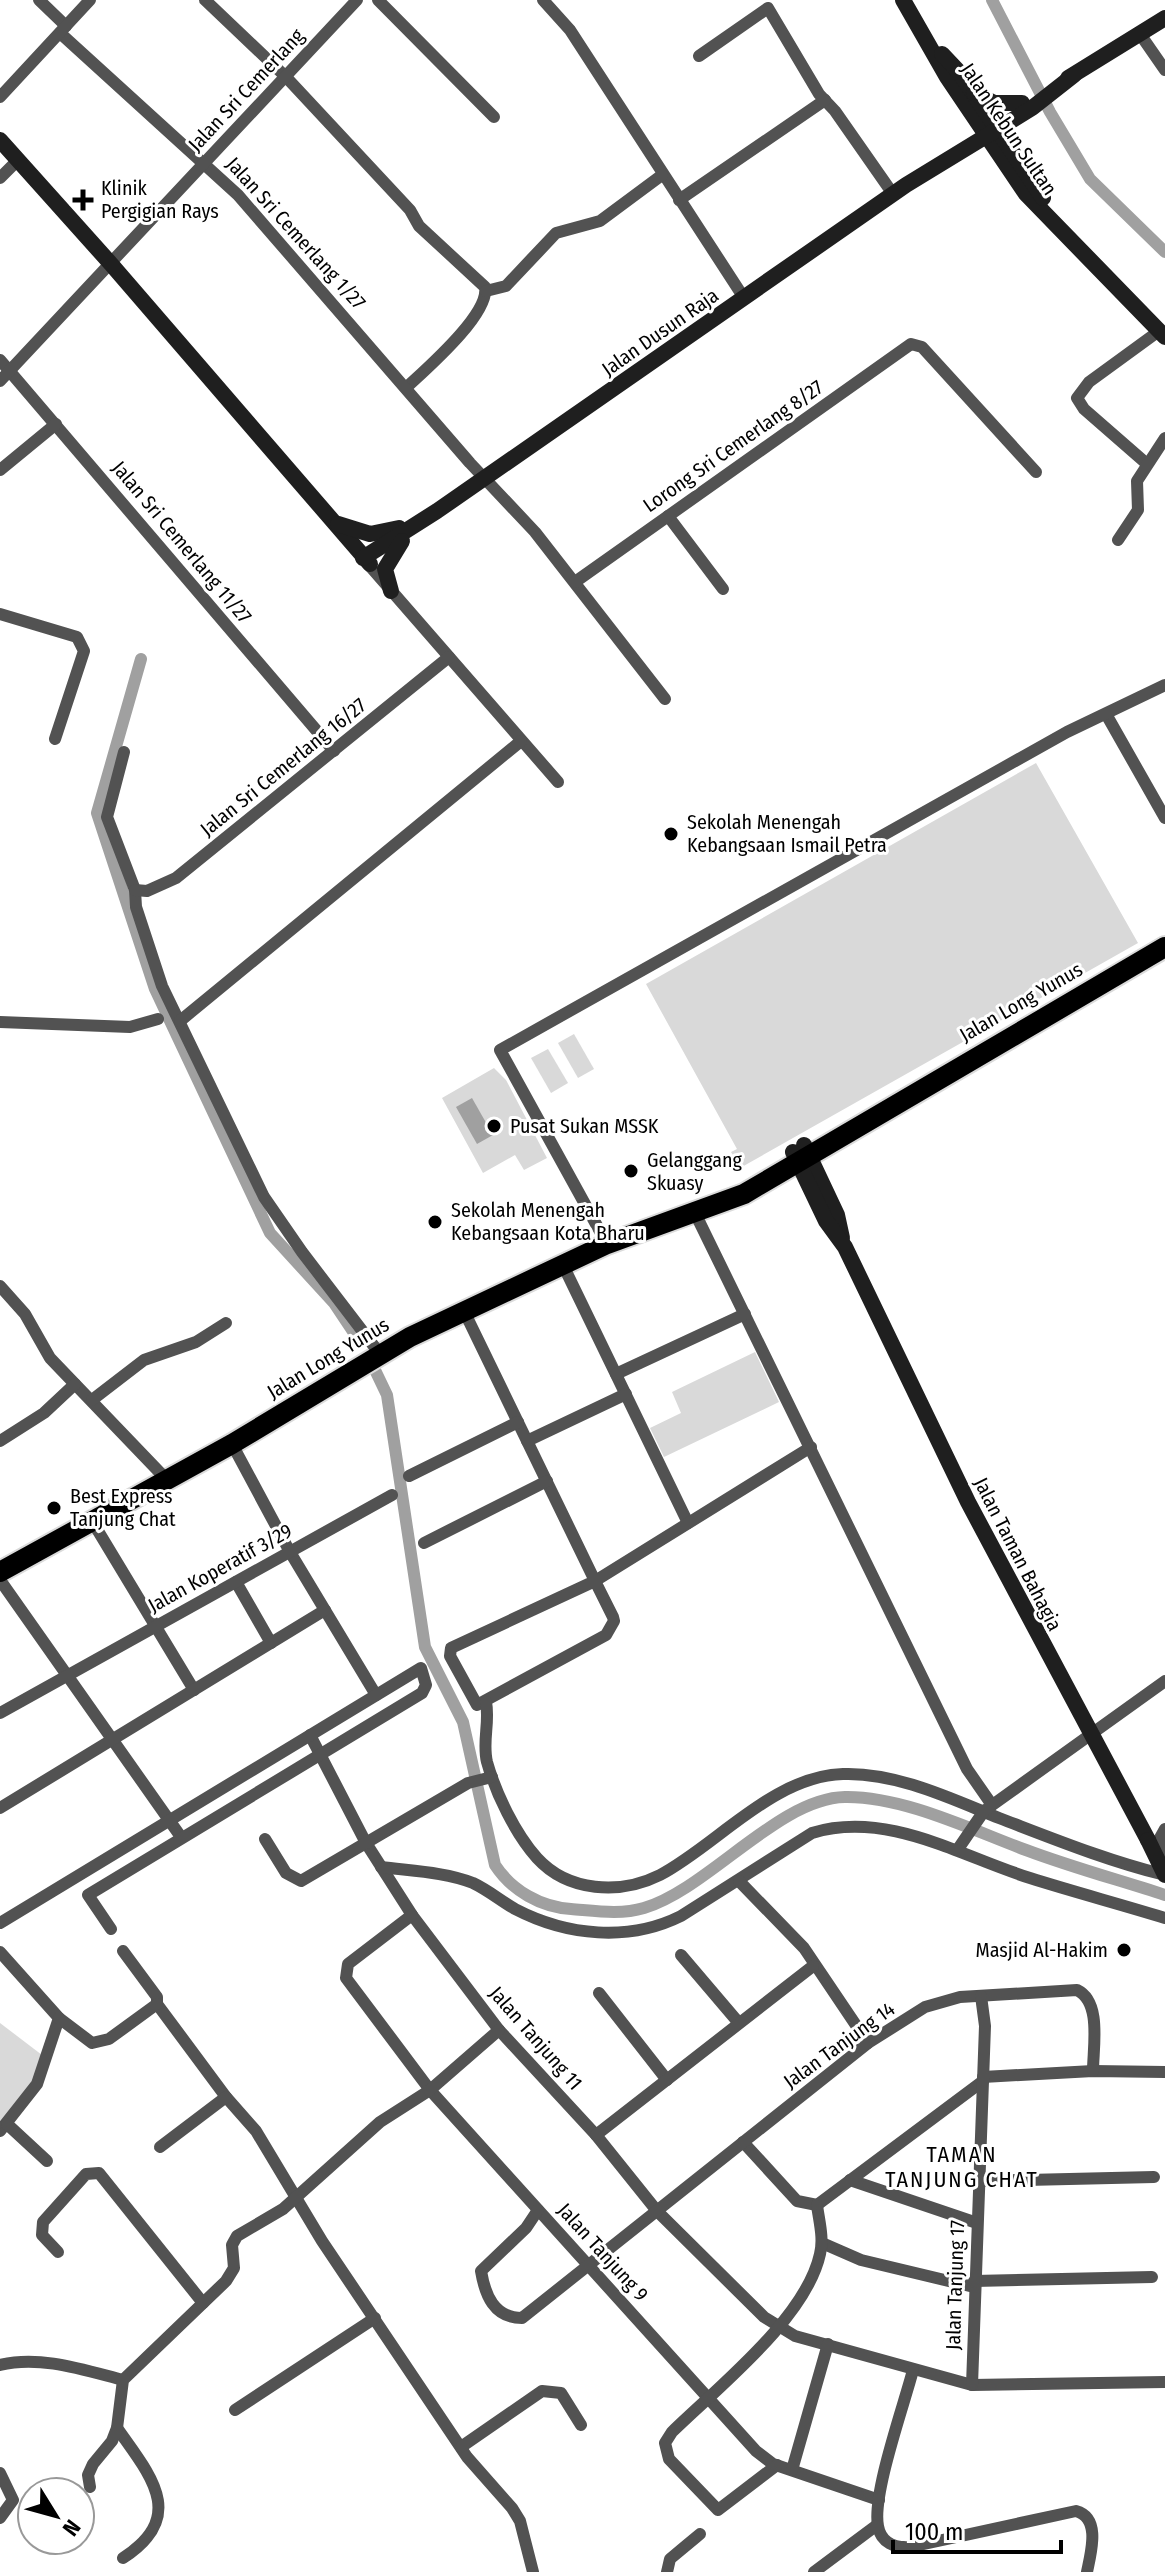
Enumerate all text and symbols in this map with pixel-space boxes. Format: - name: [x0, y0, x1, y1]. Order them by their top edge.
- street label: Jalan Sri Cemerlang: [183, 23, 309, 156]
- street label: Jalan Kebun Sultan: [956, 58, 1062, 200]
- street label: Jalan Sri Cemerlang 1/27: [221, 152, 371, 314]
- place label: Klinik Pergigian Rays: [101, 176, 219, 223]
- marker: Klinik Pergigian Rays: [72, 189, 94, 211]
- street label: Jalan Dusun Raja: [597, 283, 723, 381]
- street label: Lorong Sri Cemerlang 8/27: [638, 375, 828, 517]
- street label: Jalan Sri Cemerlang 11/27: [107, 456, 257, 628]
- street label: Jalan Sri Cemerlang 16/27: [195, 693, 371, 841]
- place label: Sekolah Menengah Kebangsaan Ismail Petra: [687, 810, 887, 857]
- marker: Sekolah Menengah Kebangsaan Ismail Petra: [662, 825, 680, 843]
- street label: Jalan Long Yunus: [955, 957, 1087, 1047]
- place label: Pusat Sukan MSSK: [510, 1114, 659, 1138]
- marker: Pusat Sukan MSSK: [485, 1117, 503, 1135]
- place label: Gelanggang Skuasy: [647, 1148, 743, 1195]
- marker: Gelanggang Skuasy: [622, 1162, 640, 1180]
- place label: Sekolah Menengah Kebangsaan Kota Bharu: [451, 1198, 645, 1245]
- marker: Sekolah Menengah Kebangsaan Kota Bharu: [426, 1213, 444, 1231]
- street label: Jalan Long Yunus: [263, 1312, 393, 1404]
- street label: Jalan Taman Bahagia: [969, 1473, 1067, 1635]
- place label: Best Express Tanjung Chat: [70, 1484, 176, 1531]
- marker: Best Express Tanjung Chat: [45, 1499, 63, 1517]
- street label: Jalan Koperatif 3/29: [144, 1519, 296, 1617]
- place label: Masjid Al-Hakim: [975, 1938, 1108, 1962]
- marker: Masjid Al-Hakim: [1115, 1941, 1133, 1959]
- street label: Jalan Tanjung 11: [485, 1981, 587, 2095]
- street label: Jalan Tanjung 14: [779, 1996, 900, 2093]
- district label: TAMAN TANJUNG CHAT: [885, 2141, 1039, 2193]
- street label: Jalan Tanjung 9: [553, 2198, 653, 2306]
- street label: Jalan Tanjung 17: [941, 2220, 969, 2350]
- north arrow: [16, 2476, 96, 2556]
- scale bar: [893, 2504, 1061, 2554]
- text: N: [57, 2514, 86, 2541]
- text: 100 m: [905, 2518, 963, 2546]

